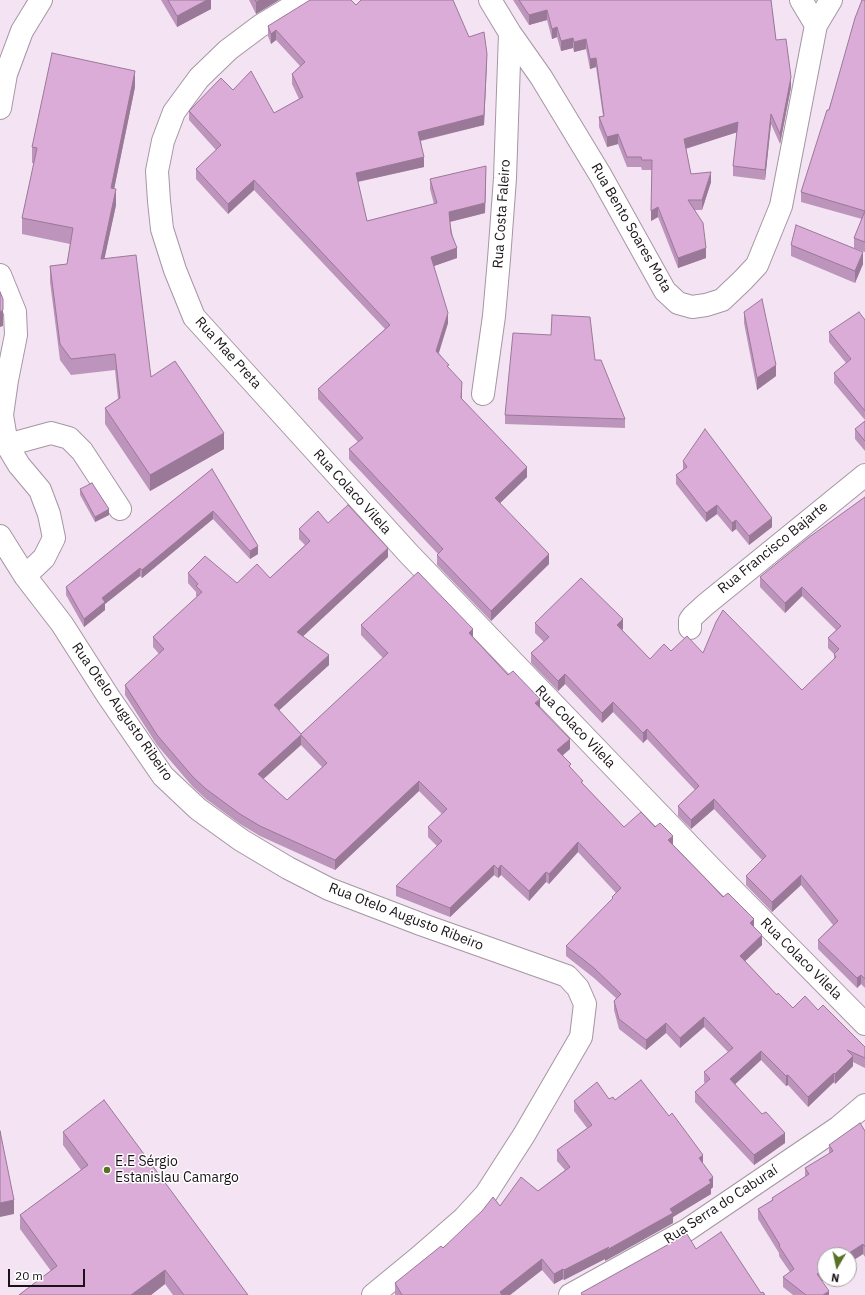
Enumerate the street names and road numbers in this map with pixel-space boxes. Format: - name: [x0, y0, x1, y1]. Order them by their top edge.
- street label: Rua Costa Faleiro: [490, 159, 514, 269]
- street label: Rua Bento Soares Mota: [587, 160, 675, 296]
- street label: Rua Mae Preta: [191, 314, 265, 392]
- street label: Rua Colaco Vilela: [309, 446, 395, 538]
- street label: Rua Francisco Bajarte: [715, 499, 831, 597]
- street label: Rua Otelo Augusto Ribeiro: [68, 640, 176, 784]
- street label: Rua Colaco Vilela: [531, 682, 619, 772]
- street label: Rua Otelo Augusto Ribeiro: [326, 880, 486, 954]
- street label: Rua Colaco Vilela: [757, 915, 845, 1003]
- street label: Rua Serra do Caburaí: [661, 1162, 781, 1248]

